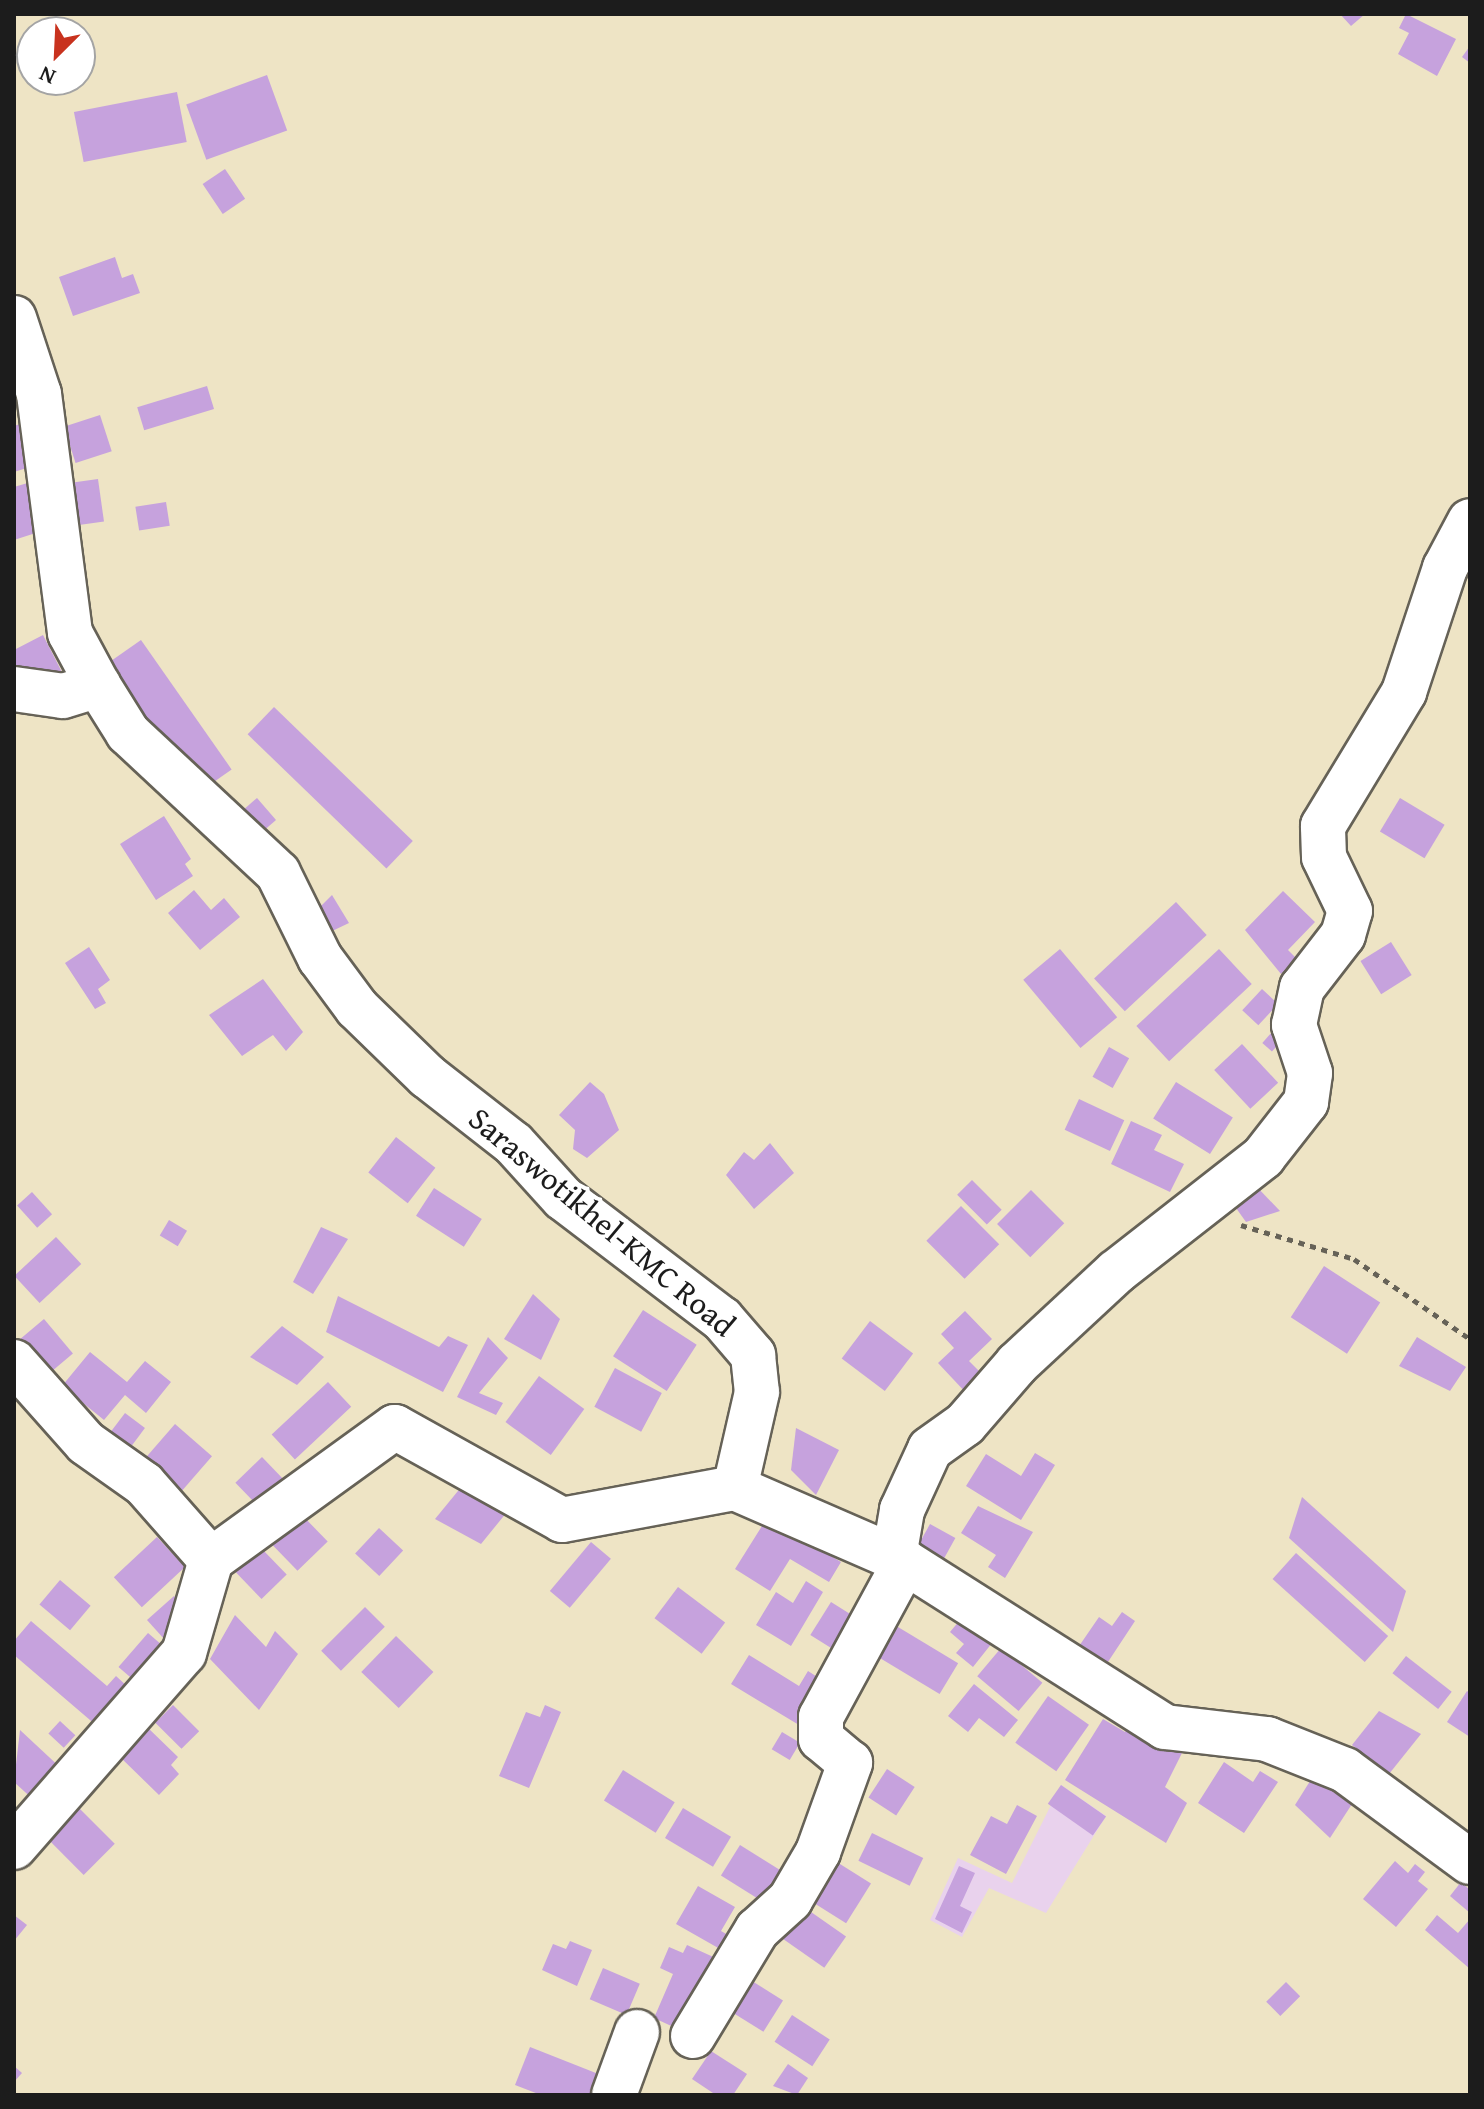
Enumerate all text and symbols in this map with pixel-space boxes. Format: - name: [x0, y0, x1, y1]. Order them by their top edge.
- north arrow: [16, 16, 96, 96]
- text: N: [34, 58, 60, 94]
- street label: Saraswotikhel-KMC Road: [461, 1099, 743, 1345]

